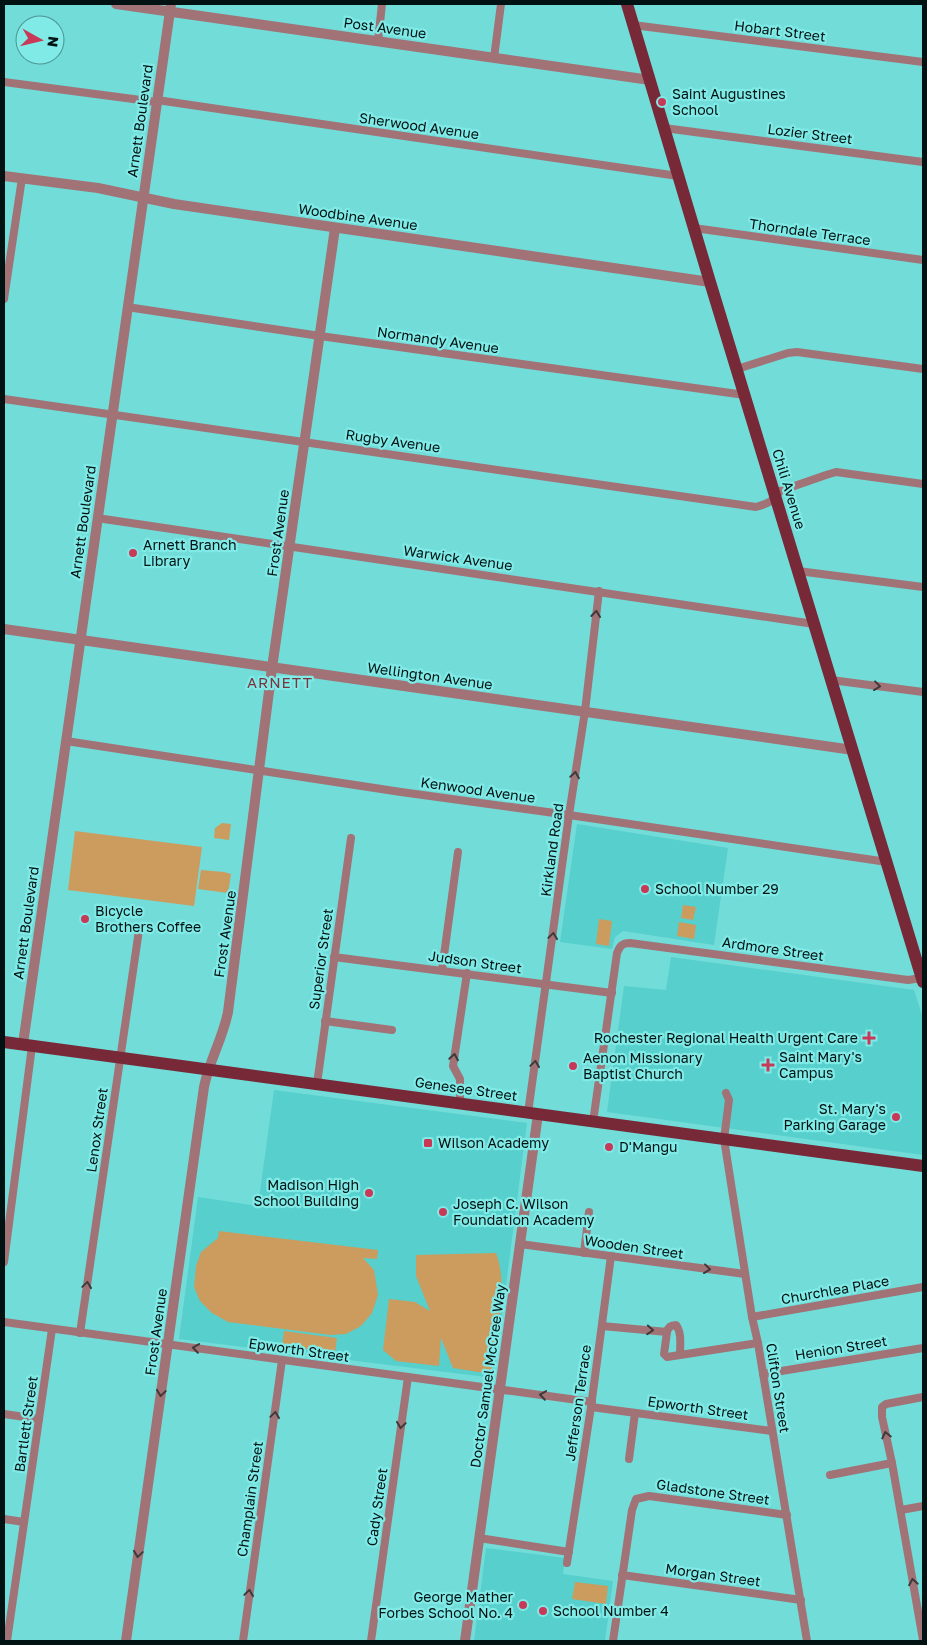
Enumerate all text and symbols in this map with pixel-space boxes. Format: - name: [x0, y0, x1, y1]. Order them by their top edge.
- street label: Post Avenue: [343, 13, 428, 42]
- north arrow: [15, 15, 65, 65]
- street label: Hobart Street: [733, 16, 827, 45]
- text: N: [44, 35, 63, 48]
- street label: Arnett Boulevard: [123, 63, 156, 178]
- place label: Saint Augustines School: [672, 85, 786, 118]
- marker: Saint Augustines School: [656, 96, 668, 108]
- street label: Sherwood Avenue: [358, 109, 480, 142]
- street label: Lozier Street: [767, 120, 854, 147]
- street label: Woodbine Avenue: [297, 200, 419, 233]
- street label: Thorndale Terrace: [748, 215, 872, 248]
- street label: Normandy Avenue: [376, 323, 500, 356]
- street label: Rugby Avenue: [345, 425, 441, 456]
- street label: Chili Avenue: [769, 447, 810, 531]
- street label: Arnett Boulevard: [66, 464, 99, 579]
- street label: Frost Avenue: [263, 488, 292, 578]
- place label: Arnett Branch Library: [143, 536, 237, 569]
- street label: Warwick Avenue: [402, 541, 514, 574]
- marker: Arnett Branch Library: [127, 547, 139, 559]
- one-way arrow: [590, 609, 601, 617]
- street label: Wellington Avenue: [366, 658, 494, 693]
- district label: ARNETT: [247, 673, 313, 691]
- one-way arrow: [874, 680, 882, 691]
- one-way arrow: [570, 771, 580, 779]
- street label: Kenwood Avenue: [420, 773, 536, 806]
- street label: Kirkland Road: [537, 802, 566, 898]
- street label: Arnett Boulevard: [9, 865, 42, 980]
- place label: School Number 29: [655, 880, 779, 897]
- marker: School Number 29: [639, 883, 651, 895]
- street label: Frost Avenue: [210, 889, 239, 979]
- place label: Bicycle Brothers Coffee: [95, 902, 201, 935]
- street label: Superior Street: [305, 907, 336, 1011]
- marker: Bicycle Brothers Coffee: [79, 913, 91, 925]
- one-way arrow: [547, 931, 557, 940]
- street label: Ardmore Street: [721, 933, 825, 964]
- street label: Judson Street: [427, 947, 523, 976]
- place label: Rochester Regional Health Urgent Care: [594, 1029, 858, 1046]
- marker: Rochester Regional Health Urgent Care: [862, 1031, 876, 1045]
- place label: Saint Mary's Campus: [779, 1048, 862, 1081]
- place label: Aenon Missionary Baptist Church: [583, 1049, 703, 1082]
- one-way arrow: [449, 1052, 459, 1061]
- marker: Saint Mary's Campus: [761, 1058, 775, 1072]
- one-way arrow: [529, 1060, 540, 1068]
- marker: Aenon Missionary Baptist Church: [567, 1060, 579, 1072]
- street label: Genesee Street: [414, 1073, 518, 1104]
- street label: Lenox Street: [82, 1086, 111, 1173]
- place label: St. Mary's Parking Garage: [783, 1100, 886, 1133]
- marker: St. Mary's Parking Garage: [890, 1111, 902, 1123]
- place label: Wilson Academy: [438, 1134, 549, 1151]
- marker: Wilson Academy: [422, 1137, 434, 1149]
- place label: D'Mangu: [619, 1138, 678, 1155]
- marker: D'Mangu: [603, 1141, 615, 1153]
- place label: Madison High School Building: [253, 1176, 359, 1209]
- marker: Madison High School Building: [363, 1187, 375, 1199]
- place label: Joseph C. Wilson Foundation Academy: [453, 1195, 595, 1228]
- marker: Joseph C. Wilson Foundation Academy: [437, 1206, 449, 1218]
- street label: Wooden Street: [583, 1231, 685, 1262]
- one-way arrow: [703, 1263, 711, 1274]
- street label: Churchlea Place: [780, 1272, 890, 1307]
- one-way arrow: [81, 1280, 91, 1289]
- street label: Doctor Samuel McCree Way: [466, 1283, 509, 1469]
- street label: Frost Avenue: [141, 1287, 170, 1377]
- one-way arrow: [647, 1325, 655, 1336]
- street label: Henion Street: [794, 1332, 888, 1363]
- street label: Epworth Street: [248, 1334, 351, 1365]
- street label: Clifton Street: [763, 1342, 794, 1434]
- one-way arrow: [192, 1344, 201, 1354]
- street label: Jefferson Terrace: [561, 1344, 594, 1462]
- street label: Bartlett Street: [10, 1375, 41, 1473]
- one-way arrow: [156, 1389, 167, 1397]
- one-way arrow: [539, 1390, 547, 1401]
- street label: Epworth Street: [647, 1392, 750, 1423]
- one-way arrow: [269, 1410, 279, 1419]
- one-way arrow: [396, 1422, 407, 1430]
- one-way arrow: [881, 1431, 892, 1440]
- street label: Champlain Street: [233, 1440, 266, 1558]
- street label: Cady Street: [363, 1467, 390, 1547]
- street label: Gladstone Street: [655, 1475, 771, 1508]
- one-way arrow: [134, 1549, 144, 1558]
- street label: Morgan Street: [664, 1559, 762, 1590]
- one-way arrow: [909, 1577, 919, 1586]
- place label: George Mather Forbes School No. 4: [378, 1588, 514, 1621]
- one-way arrow: [244, 1589, 254, 1597]
- marker: George Mather Forbes School No. 4: [517, 1599, 529, 1611]
- place label: School Number 4: [553, 1602, 669, 1619]
- marker: School Number 4: [537, 1605, 549, 1617]

